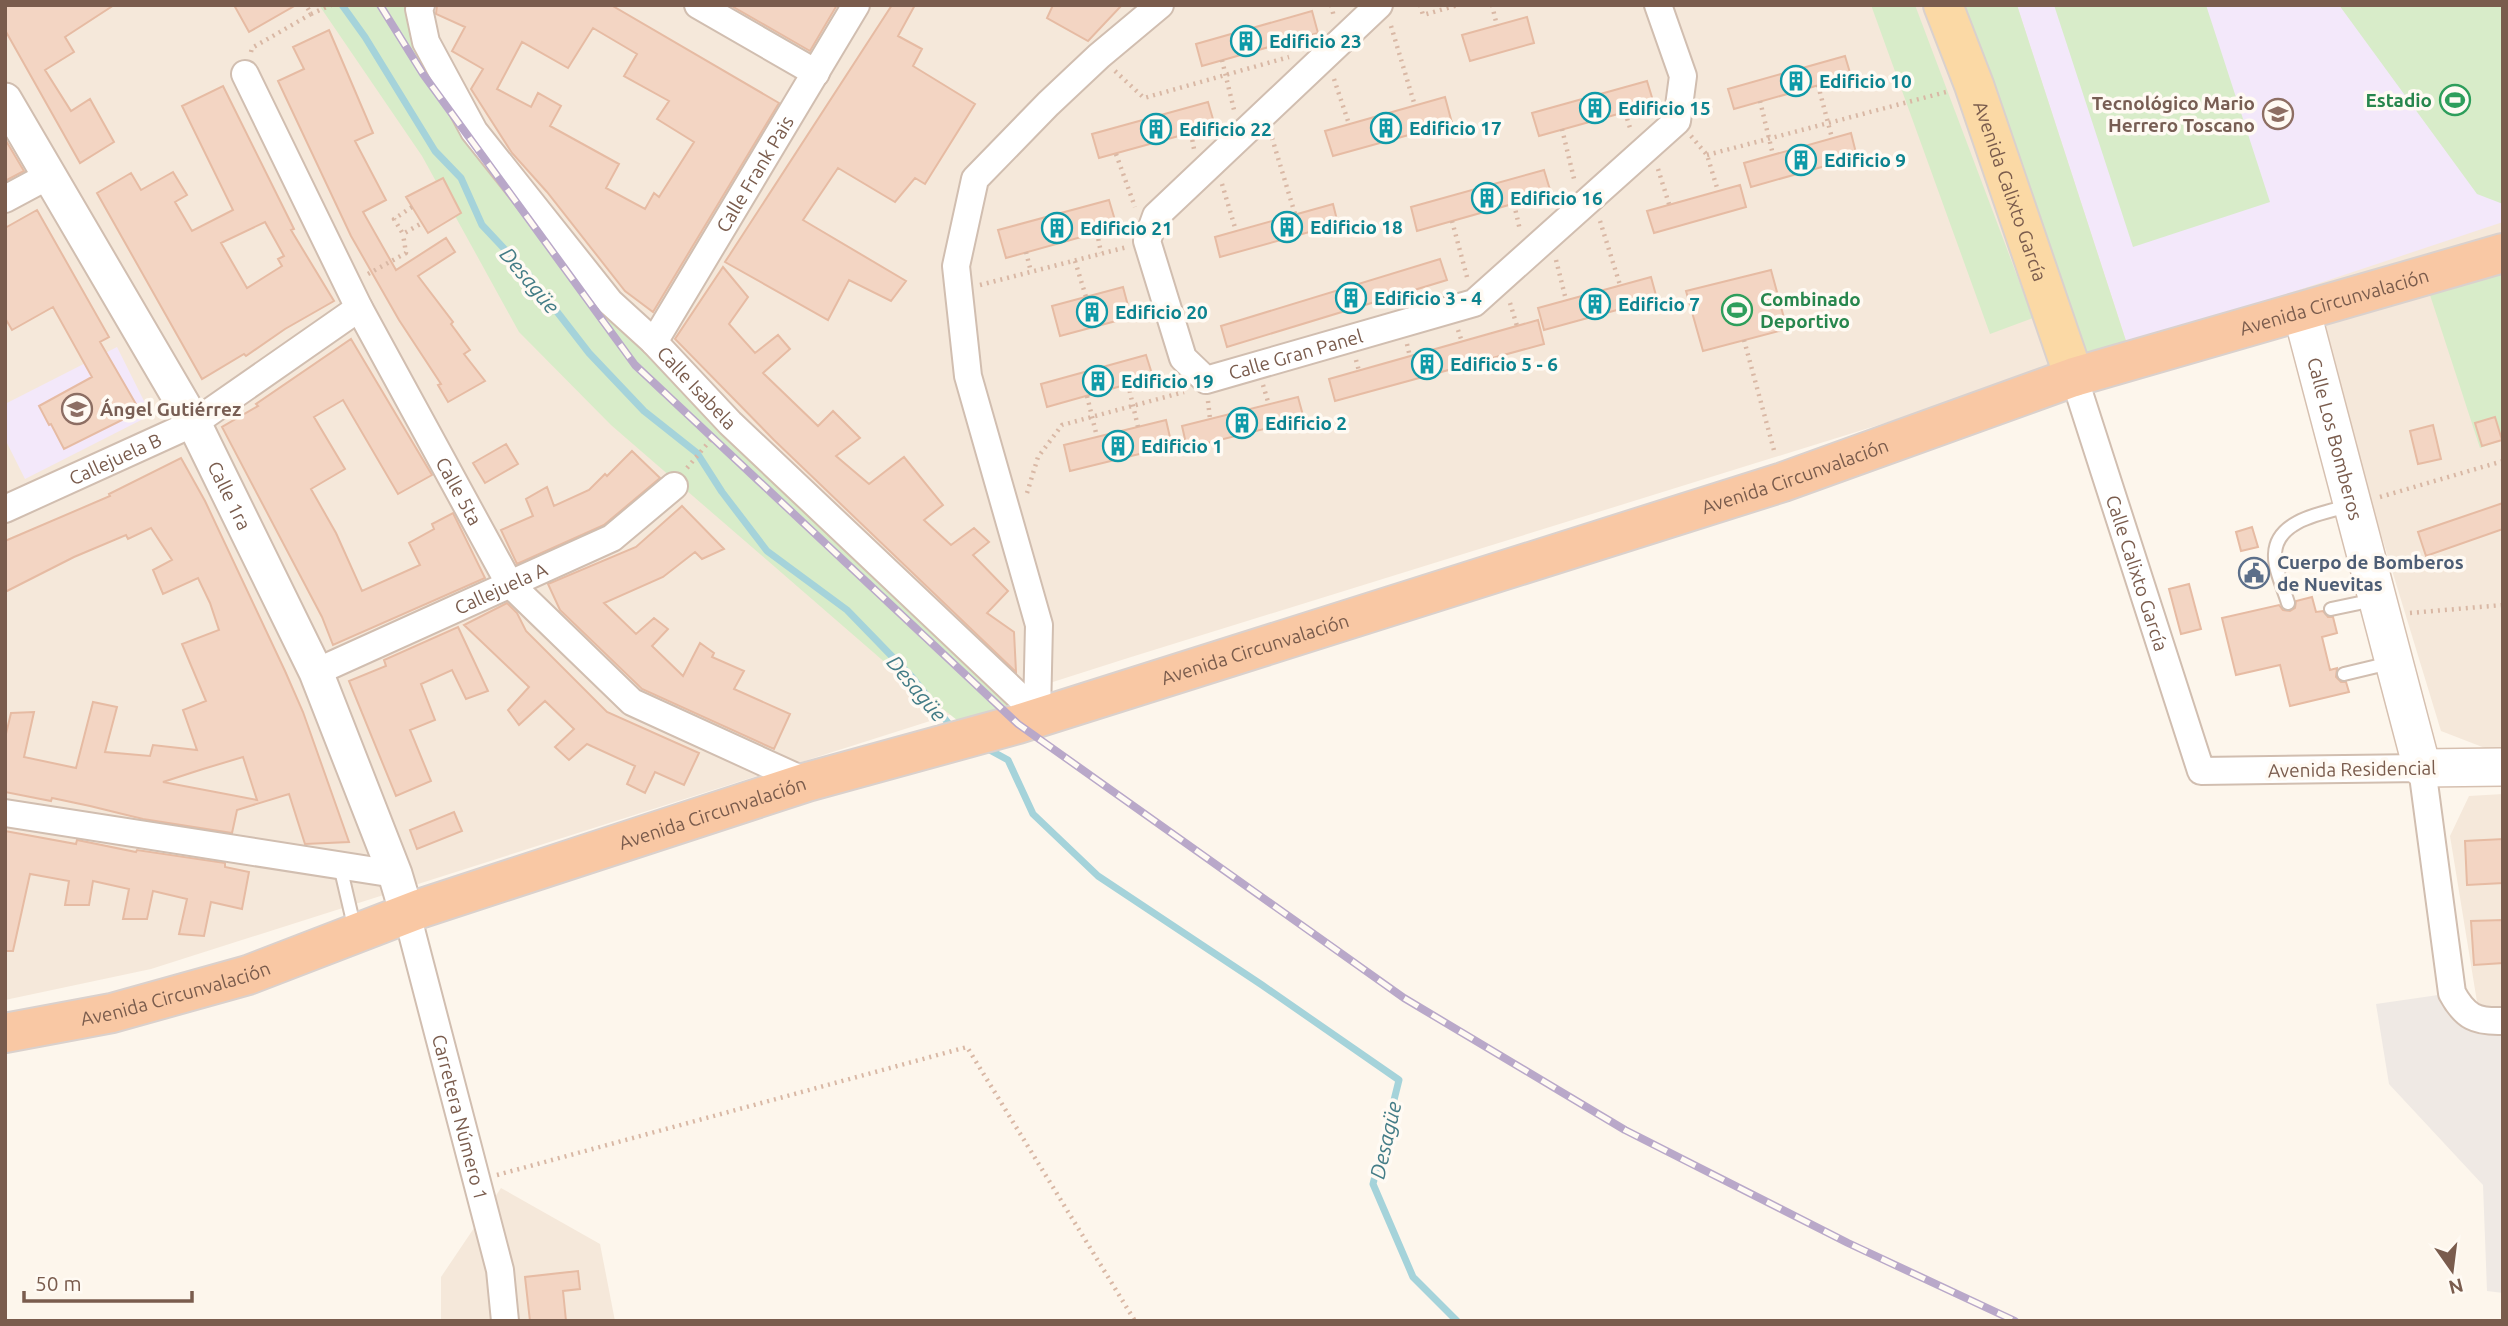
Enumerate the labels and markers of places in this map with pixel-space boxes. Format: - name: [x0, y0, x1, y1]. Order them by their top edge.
- building icon: Edificio 23: [1229, 24, 1263, 58]
- place label: Edificio 23: [1269, 30, 1362, 52]
- building icon: Edificio 10: [1779, 64, 1813, 98]
- place label: Edificio 10: [1819, 70, 1912, 92]
- sports icon: Estadio: [2438, 83, 2472, 117]
- place label: Estadio: [2365, 89, 2432, 111]
- building icon: Edificio 15: [1578, 91, 1612, 125]
- place label: Tecnológico Mario Herrero Toscano: [2092, 92, 2255, 136]
- place label: Edificio 15: [1618, 97, 1711, 119]
- school or university icon: Tecnológico Mario Herrero Toscano: [2261, 97, 2295, 131]
- building icon: Edificio 17: [1369, 111, 1403, 145]
- building icon: Edificio 22: [1139, 112, 1173, 146]
- place label: Edificio 17: [1409, 117, 1502, 139]
- place label: Edificio 22: [1179, 118, 1272, 140]
- building icon: Edificio 9: [1784, 143, 1818, 177]
- place label: Edificio 9: [1824, 149, 1906, 171]
- building icon: Edificio 16: [1470, 181, 1504, 215]
- place label: Edificio 16: [1510, 187, 1603, 209]
- building icon: Edificio 18: [1270, 210, 1304, 244]
- building icon: Edificio 21: [1040, 211, 1074, 245]
- place label: Edificio 18: [1310, 216, 1403, 238]
- place label: Edificio 21: [1080, 217, 1173, 239]
- building icon: Edificio 3 - 4: [1334, 281, 1368, 315]
- place label: Edificio 3 - 4: [1374, 287, 1482, 309]
- building icon: Edificio 7: [1578, 287, 1612, 321]
- place label: Combinado Deportivo: [1760, 288, 1861, 332]
- place label: Edificio 7: [1618, 293, 1700, 315]
- sports icon: Combinado Deportivo: [1720, 293, 1754, 327]
- building icon: Edificio 20: [1075, 295, 1109, 329]
- place label: Edificio 20: [1115, 301, 1208, 323]
- building icon: Edificio 5 - 6: [1410, 347, 1444, 381]
- place label: Edificio 5 - 6: [1450, 353, 1558, 375]
- building icon: Edificio 19: [1081, 364, 1115, 398]
- place label: Edificio 19: [1121, 370, 1214, 392]
- school or university icon: Ángel Gutiérrez: [60, 392, 94, 426]
- place label: Ángel Gutiérrez: [100, 398, 241, 420]
- building icon: Edificio 2: [1225, 406, 1259, 440]
- place label: Edificio 2: [1265, 412, 1347, 434]
- building icon: Edificio 1: [1101, 429, 1135, 463]
- place label: Edificio 1: [1141, 435, 1223, 457]
- place label: Cuerpo de Bomberos de Nuevitas: [2277, 551, 2464, 595]
- public building icon: Cuerpo de Bomberos de Nuevitas: [2237, 556, 2271, 590]

